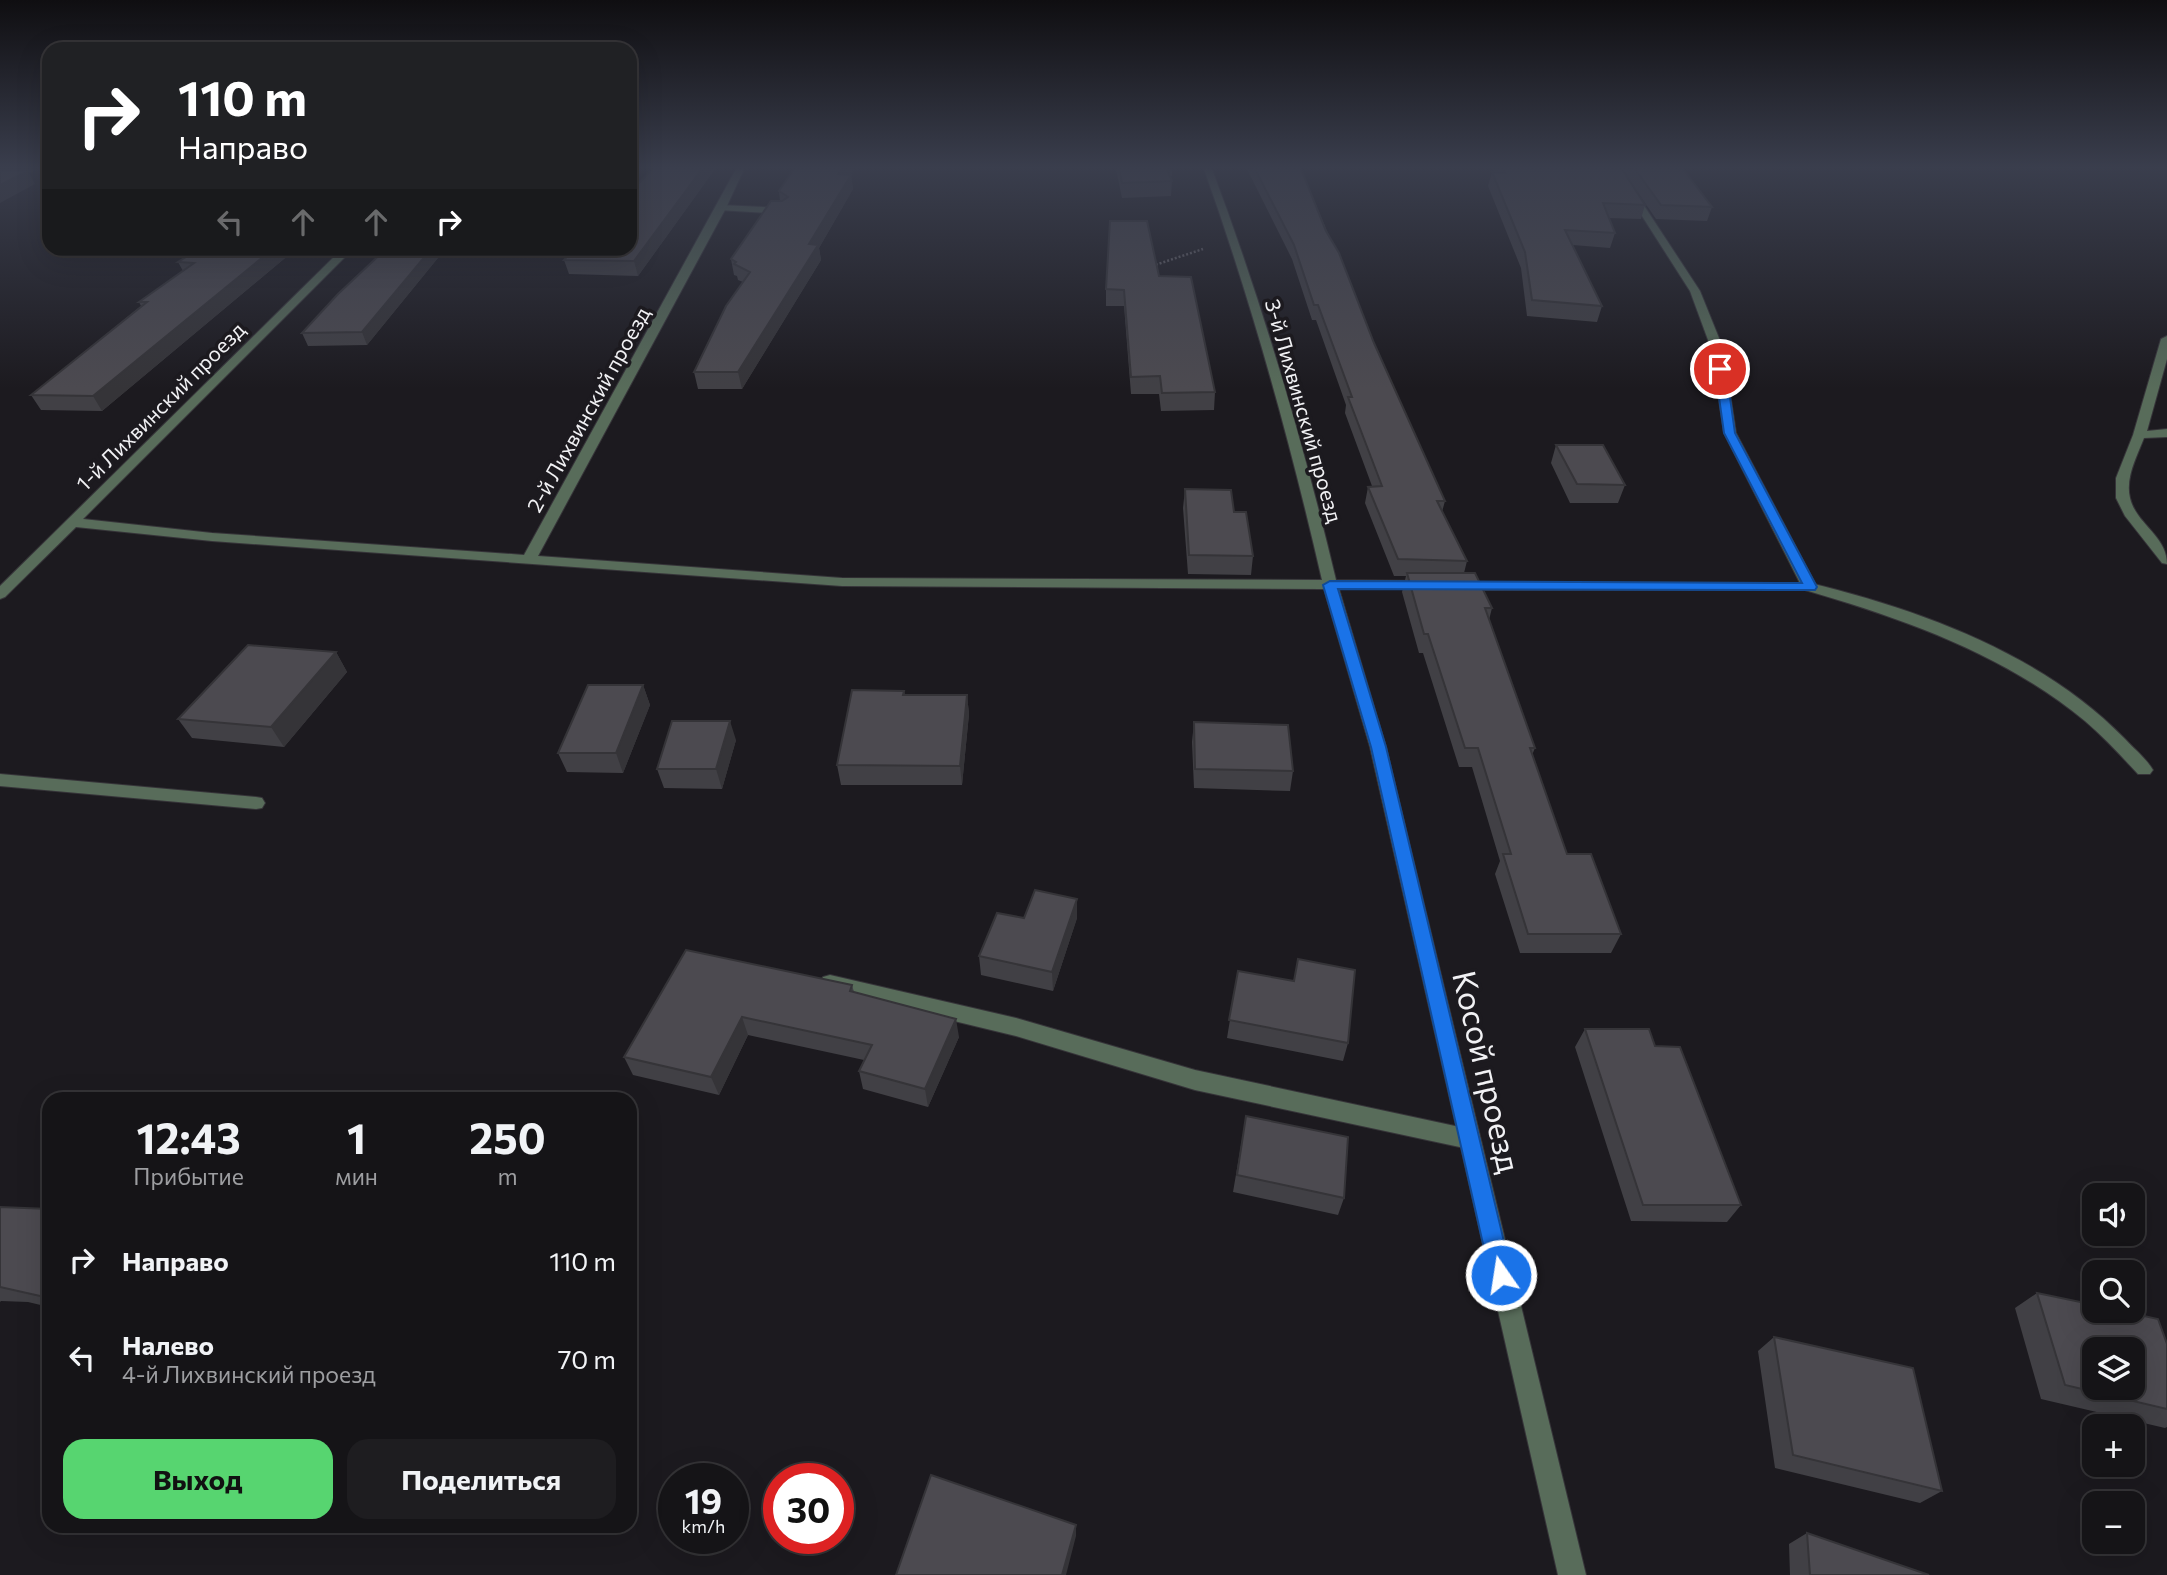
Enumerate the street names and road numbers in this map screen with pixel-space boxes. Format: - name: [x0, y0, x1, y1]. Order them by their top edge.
- street label: 3-й Лихвинский проезд: [1261, 296, 1348, 525]
- street label: 2-й Лихвинский проезд: [521, 302, 655, 516]
- street label: 1-й Лихвинский проезд: [70, 316, 249, 495]
- street label: Косой проезд: [1445, 967, 1531, 1177]

